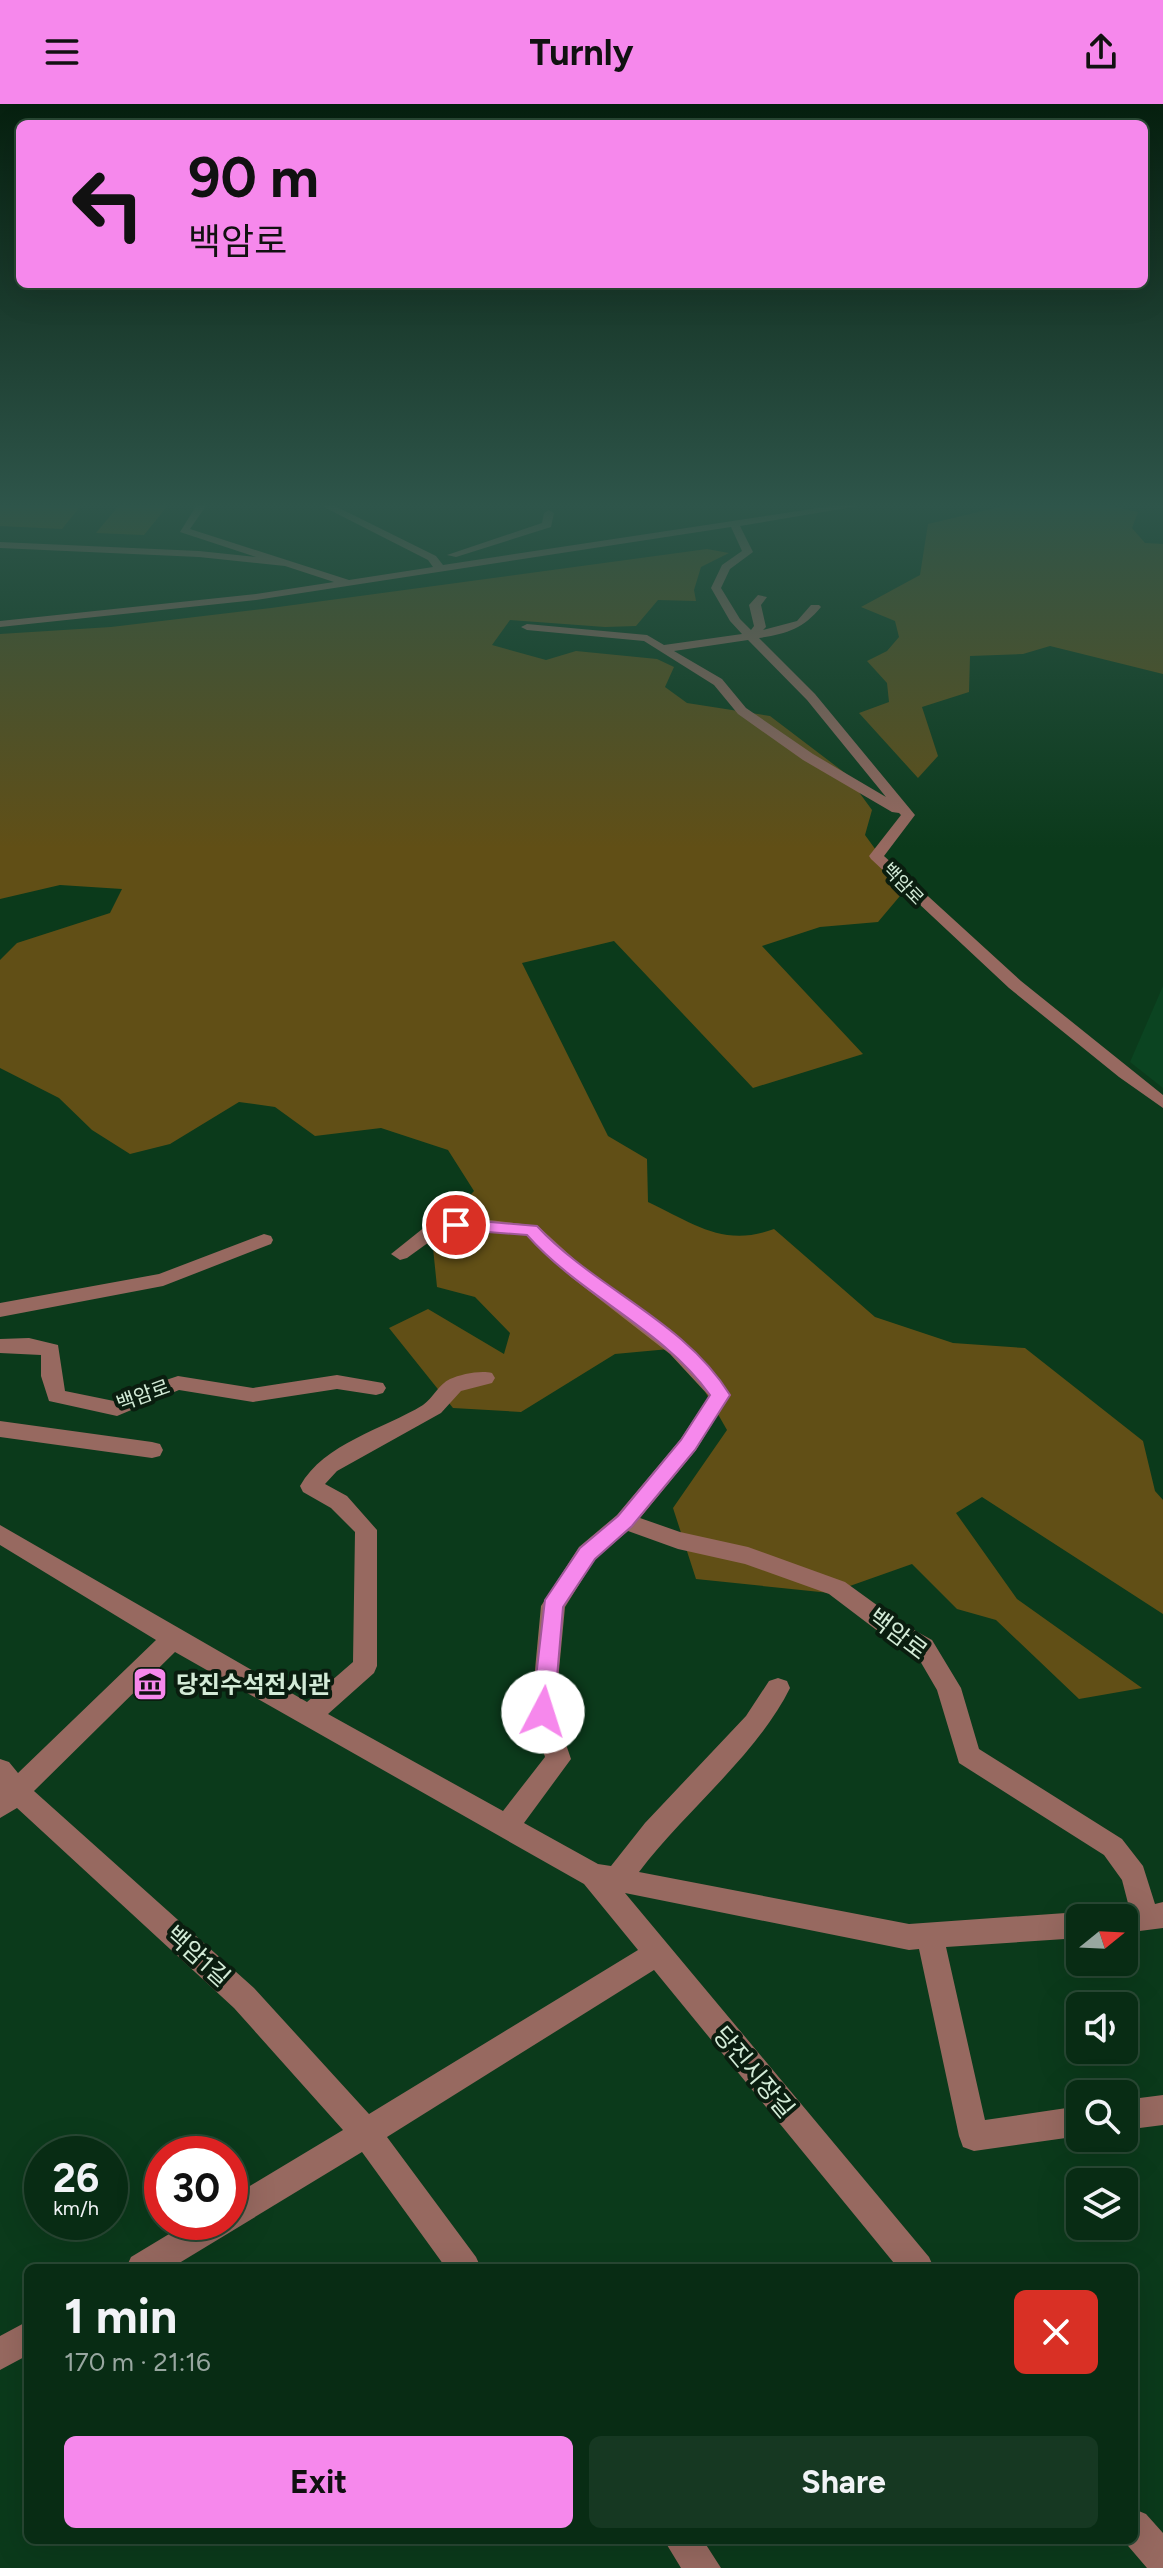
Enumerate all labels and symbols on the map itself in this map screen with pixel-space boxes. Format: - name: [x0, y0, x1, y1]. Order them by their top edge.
- street label: 백암로: [878, 858, 928, 910]
- pin: [422, 1191, 490, 1259]
- street label: 백암로: [113, 1374, 173, 1416]
- street label: 백암로: [863, 1602, 933, 1666]
- museum icon: 당진수석전시관: [131, 1665, 169, 1703]
- place label: 당진수석전시관: [176, 1670, 331, 1699]
- position arrow: [501, 1670, 585, 1754]
- north arrow: [1066, 1904, 1138, 1976]
- street label: 백암1길: [160, 1920, 236, 1992]
- street label: 당진시장길: [707, 2020, 801, 2124]
- speed limit sign: 30: [144, 2136, 248, 2240]

